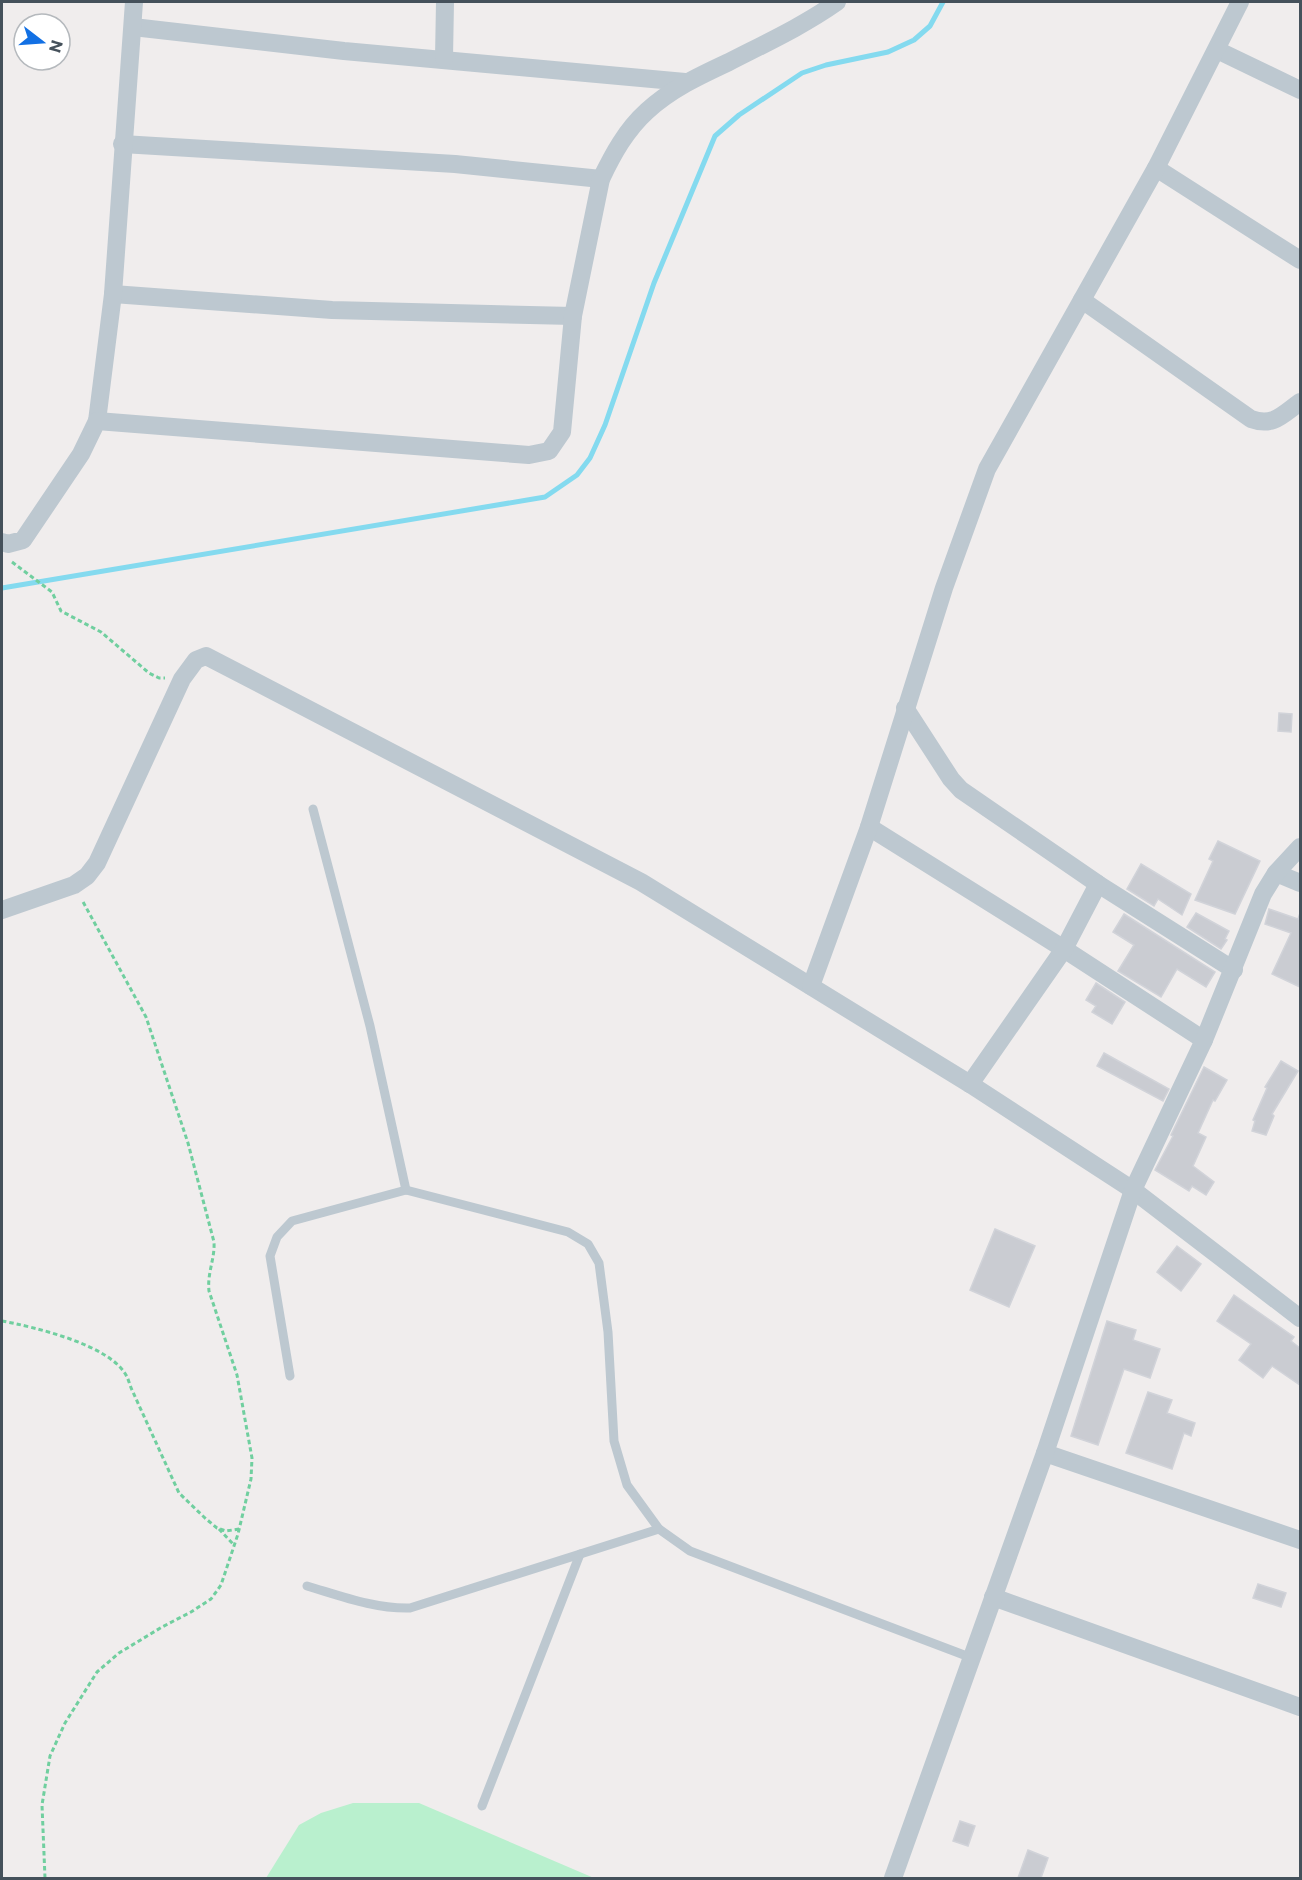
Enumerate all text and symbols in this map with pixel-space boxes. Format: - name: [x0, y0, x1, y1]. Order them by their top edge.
- north arrow: [12, 12, 72, 72]
- text: N: [46, 38, 68, 55]

